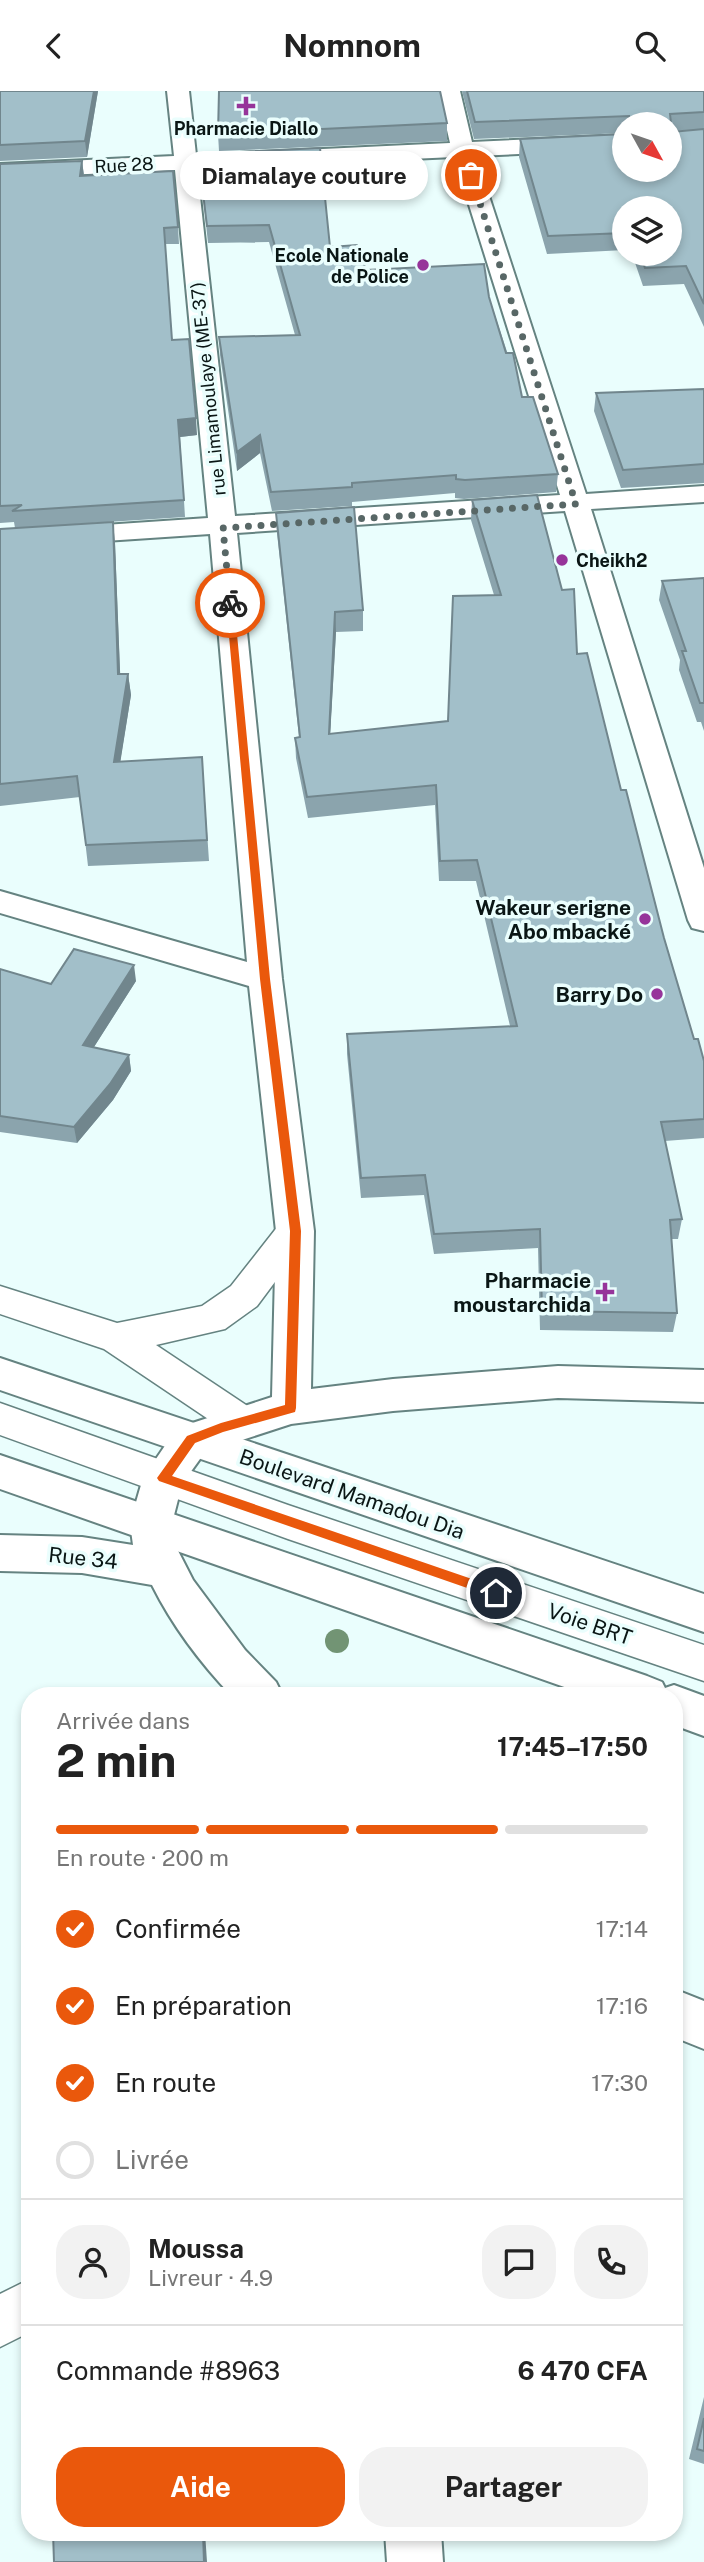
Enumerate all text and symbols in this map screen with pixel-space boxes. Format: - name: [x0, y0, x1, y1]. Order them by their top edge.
- icon: back: [35, 27, 73, 65]
- text: Nomnom: [283, 27, 421, 64]
- icon: search: [631, 27, 669, 65]
- marker: Pharmacie Diallo: [238, 98, 254, 114]
- north arrow: [612, 112, 682, 182]
- map controls: [612, 112, 682, 266]
- place label: Pharmacie Diallo: [174, 118, 318, 139]
- pin: [441, 145, 501, 205]
- callout: Diamalaye couture: [181, 151, 429, 199]
- street label: Rue 28: [94, 153, 154, 177]
- icon: bag: [452, 156, 490, 194]
- text: Diamalaye couture: [201, 162, 407, 189]
- button: layers: [612, 196, 682, 266]
- place label: Ecole Nationale de Police: [275, 245, 409, 287]
- marker: Ecole Nationale de Police: [415, 257, 431, 273]
- street label: rue Limamoulaye (ME-37): [186, 281, 230, 497]
- place label: Cheikh2: [576, 550, 647, 571]
- marker: Cheikh2: [554, 552, 570, 568]
- courier: [195, 568, 265, 638]
- icon: bike: [211, 584, 249, 622]
- place label: Wakeur serigne Abo mbacké: [475, 895, 631, 944]
- marker: Wakeur serigne Abo mbacké: [637, 911, 653, 927]
- place label: Barry Do: [556, 982, 643, 1007]
- marker: Barry Do: [649, 986, 665, 1002]
- place label: Pharmacie moustarchida: [453, 1268, 591, 1317]
- marker: Pharmacie moustarchida: [597, 1284, 613, 1300]
- street label: Boulevard Mamadou Dia: [236, 1444, 468, 1544]
- street label: Rue 34: [47, 1542, 119, 1574]
- pin: [466, 1563, 526, 1623]
- icon: home: [477, 1574, 515, 1612]
- street label: Voie BRT: [544, 1598, 636, 1650]
- text: Arrivée dans: [56, 1707, 190, 1734]
- text: 17:45–17:50: [497, 1731, 648, 1762]
- text: 2 min: [56, 1733, 176, 1787]
- text: En route · 200 m: [56, 1844, 229, 1871]
- icon: check: [56, 1910, 94, 1948]
- text: Confirmée: [115, 1913, 241, 1944]
- text: 17:14: [596, 1915, 648, 1942]
- icon: check: [56, 1987, 94, 2025]
- text: En préparation: [115, 1990, 292, 2021]
- text: 17:16: [596, 1992, 648, 2019]
- icon: check: [56, 2064, 94, 2102]
- text: En route: [115, 2067, 216, 2098]
- text: 17:30: [591, 2069, 648, 2096]
- text: Livrée: [115, 2144, 189, 2175]
- button: person: [56, 2225, 130, 2299]
- button: chat: [482, 2225, 556, 2299]
- button: phone: [574, 2225, 648, 2299]
- text: Moussa: [148, 2233, 244, 2264]
- text: Livreur · 4.9: [148, 2264, 273, 2291]
- text: Commande #8963: [56, 2355, 280, 2386]
- text: 6 470 CFA: [518, 2355, 648, 2386]
- button: Aide: [56, 2447, 345, 2527]
- button: Partager: [359, 2447, 648, 2527]

